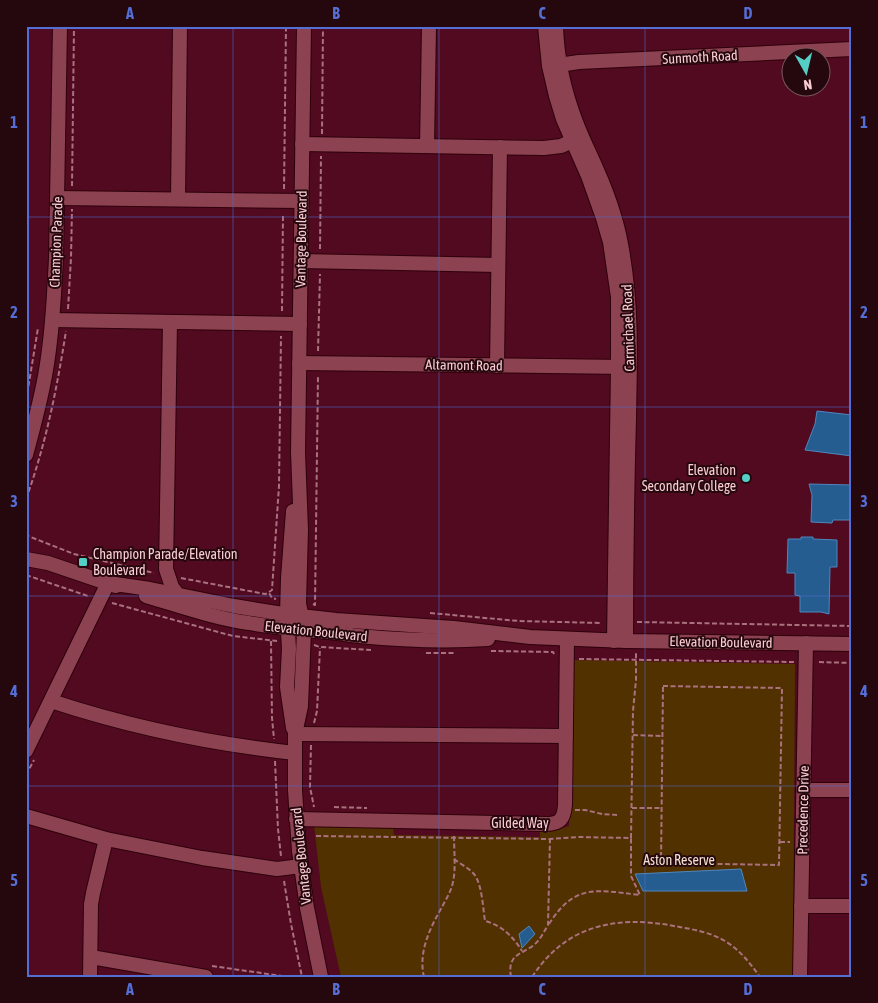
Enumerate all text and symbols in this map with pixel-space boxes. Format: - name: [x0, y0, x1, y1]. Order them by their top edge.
- text: A: [125, 4, 134, 22]
- text: B: [332, 4, 340, 22]
- text: C: [538, 4, 546, 22]
- text: D: [744, 4, 753, 22]
- street label: Sunmoth Road: [662, 47, 738, 67]
- north arrow: [780, 48, 830, 98]
- text: N: [803, 76, 813, 93]
- text: 1: [10, 113, 18, 131]
- text: 1: [860, 113, 868, 131]
- street label: Vantage Boulevard: [292, 190, 310, 288]
- street label: Champion Parade: [46, 196, 66, 288]
- street label: Carmichael Road: [618, 284, 638, 372]
- text: 2: [10, 303, 18, 321]
- text: 2: [860, 303, 868, 321]
- street label: Altamont Road: [425, 356, 503, 374]
- place label: Elevation Secondary College: [642, 462, 736, 494]
- marker: Elevation Secondary College: [740, 472, 752, 484]
- text: 3: [10, 492, 18, 510]
- text: 3: [860, 492, 868, 510]
- place label: Champion Parade/Elevation Boulevard: [93, 546, 238, 578]
- marker: Champion Parade/Elevation Boulevard: [77, 556, 89, 568]
- street label: Elevation Boulevard: [264, 618, 368, 644]
- street label: Elevation Boulevard: [669, 633, 773, 651]
- text: 4: [9, 682, 18, 700]
- text: 4: [859, 682, 868, 700]
- street label: Precedence Drive: [794, 765, 812, 855]
- street label: Vantage Boulevard: [288, 807, 314, 905]
- street label: Gilded Way: [491, 815, 549, 831]
- park label: Aston Reserve: [643, 852, 715, 868]
- text: 5: [10, 871, 18, 889]
- text: 5: [860, 871, 868, 889]
- text: A: [125, 980, 134, 998]
- text: B: [332, 980, 340, 998]
- text: C: [538, 980, 546, 998]
- text: D: [744, 980, 753, 998]

